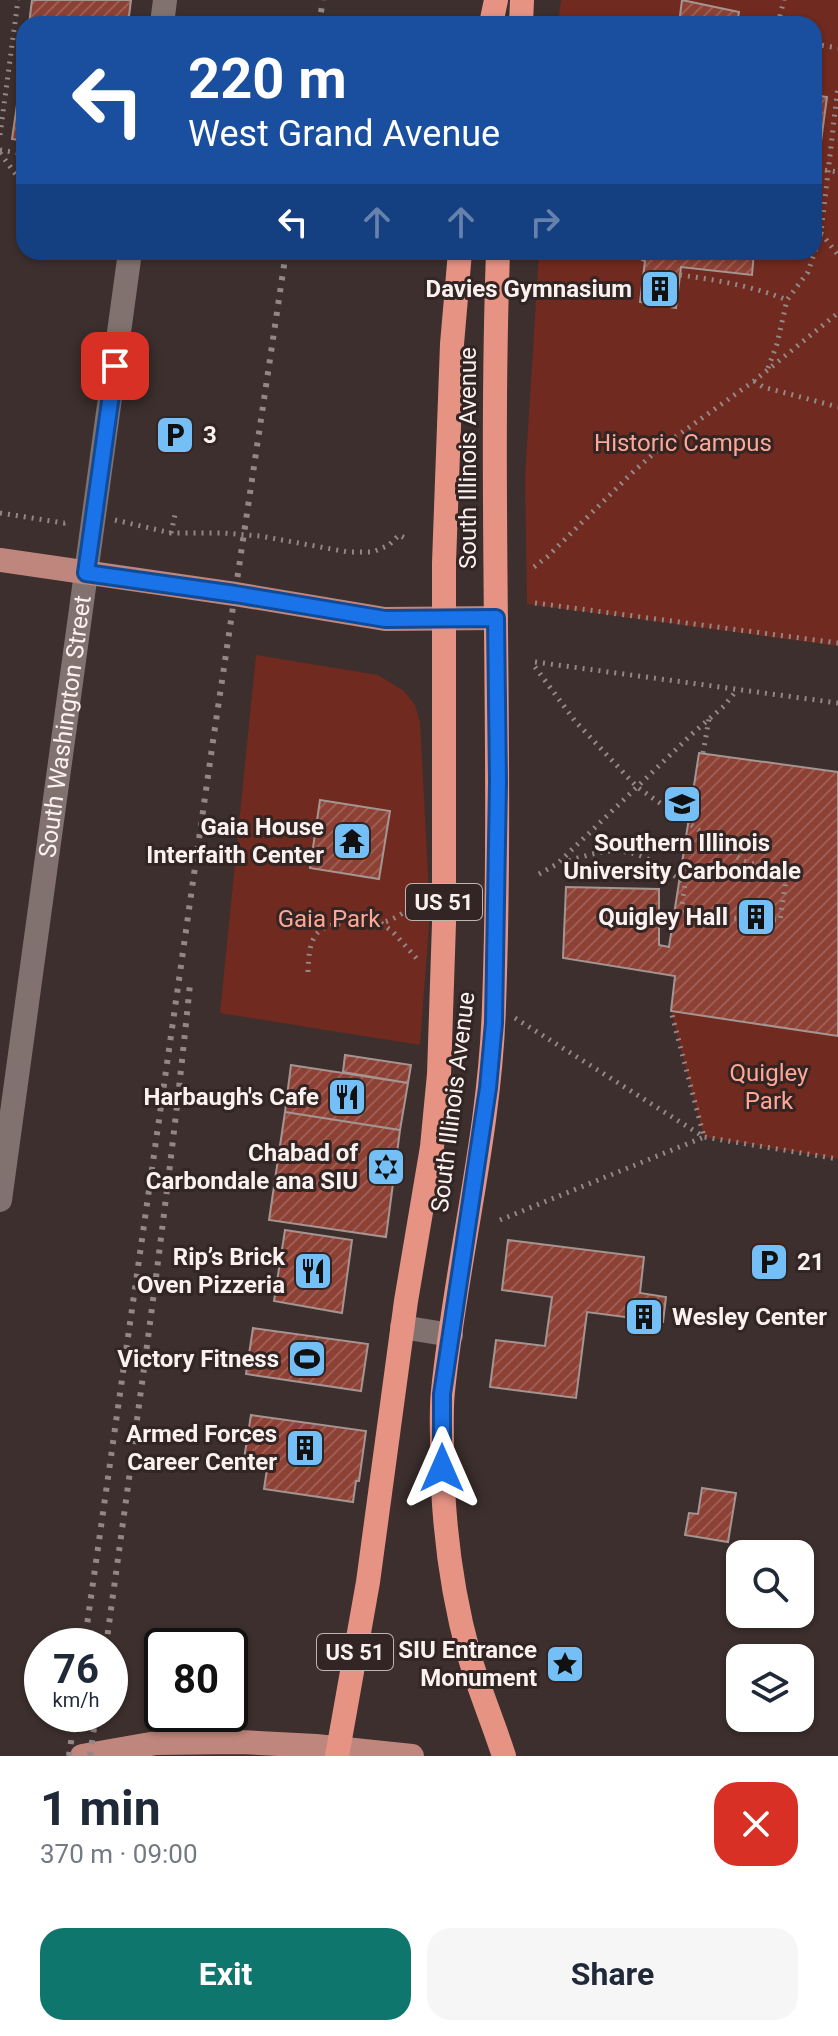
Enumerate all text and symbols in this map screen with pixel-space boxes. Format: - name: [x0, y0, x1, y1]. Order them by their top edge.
- text: 220 m: [188, 46, 347, 112]
- icon: left: [56, 48, 160, 152]
- text: West Grand Avenue: [188, 113, 500, 155]
- icon: left: [271, 200, 315, 244]
- icon: ahead: [355, 200, 399, 244]
- icon: ahead: [439, 200, 483, 244]
- icon: right: [523, 200, 567, 244]
- building icon: Davies Gymnasium: [639, 268, 681, 310]
- place label: Davies Gymnasium: [426, 275, 632, 303]
- pin: [81, 332, 149, 400]
- icon: arrive: [93, 344, 137, 388]
- street label: South Illinois Avenue: [454, 347, 482, 569]
- parking icon: 3: [154, 414, 196, 456]
- place label: 3: [203, 421, 217, 449]
- park label: Historic Campus: [594, 429, 772, 457]
- street label: South Washington Street: [33, 593, 97, 859]
- school or university icon: Southern Illinois University Carbondale: [661, 783, 703, 825]
- place label: Gaia House Interfaith Center: [146, 813, 324, 869]
- temple icon: Gaia House Interfaith Center: [331, 820, 373, 862]
- place label: Southern Illinois University Carbondale: [563, 829, 801, 885]
- road number: US 51: [406, 884, 482, 920]
- building icon: Quigley Hall: [735, 896, 777, 938]
- place label: Quigley Hall: [598, 903, 728, 931]
- park label: Gaia Park: [278, 905, 381, 933]
- street label: South Illinois Avenue: [426, 990, 480, 1214]
- park label: Quigley Park: [730, 1059, 809, 1115]
- restaurant icon: Harbaugh's Cafe: [326, 1076, 368, 1118]
- place label: Harbaugh's Cafe: [144, 1083, 319, 1111]
- place label: Chabad of Carbondale ana SIU: [146, 1139, 358, 1195]
- synagogue icon: Chabad of Carbondale ana SIU: [365, 1146, 407, 1188]
- parking icon: 21: [748, 1241, 790, 1283]
- place label: Rip’s Brick Oven Pizzeria: [137, 1243, 286, 1299]
- place label: 21: [797, 1248, 825, 1276]
- restaurant icon: Rip’s Brick Oven Pizzeria: [292, 1250, 334, 1292]
- building icon: Wesley Center: [623, 1296, 665, 1338]
- place label: Wesley Center: [672, 1303, 827, 1331]
- sports icon: Victory Fitness: [286, 1338, 328, 1380]
- place label: Victory Fitness: [117, 1345, 279, 1373]
- place label: Armed Forces Career Center: [126, 1420, 277, 1476]
- position arrow: [400, 1426, 484, 1510]
- building icon: Armed Forces Career Center: [284, 1427, 326, 1469]
- map controls: [726, 1540, 814, 1732]
- button: search: [726, 1540, 814, 1628]
- speed limit sign: 80: [144, 1628, 248, 1732]
- road number: US 51: [317, 1634, 393, 1670]
- place label: SIU Entrance Monument: [398, 1636, 537, 1692]
- place icon: SIU Entrance Monument: [544, 1643, 586, 1685]
- button: layers: [726, 1644, 814, 1732]
- text: 76: [53, 1646, 99, 1693]
- text: km/h: [53, 1688, 99, 1712]
- text: 1 min: [40, 1780, 161, 1837]
- button: close: [714, 1782, 798, 1866]
- text: 370 m · 09:00: [40, 1839, 198, 1869]
- button: Exit: [40, 1928, 411, 2020]
- button: Share: [427, 1928, 798, 2020]

